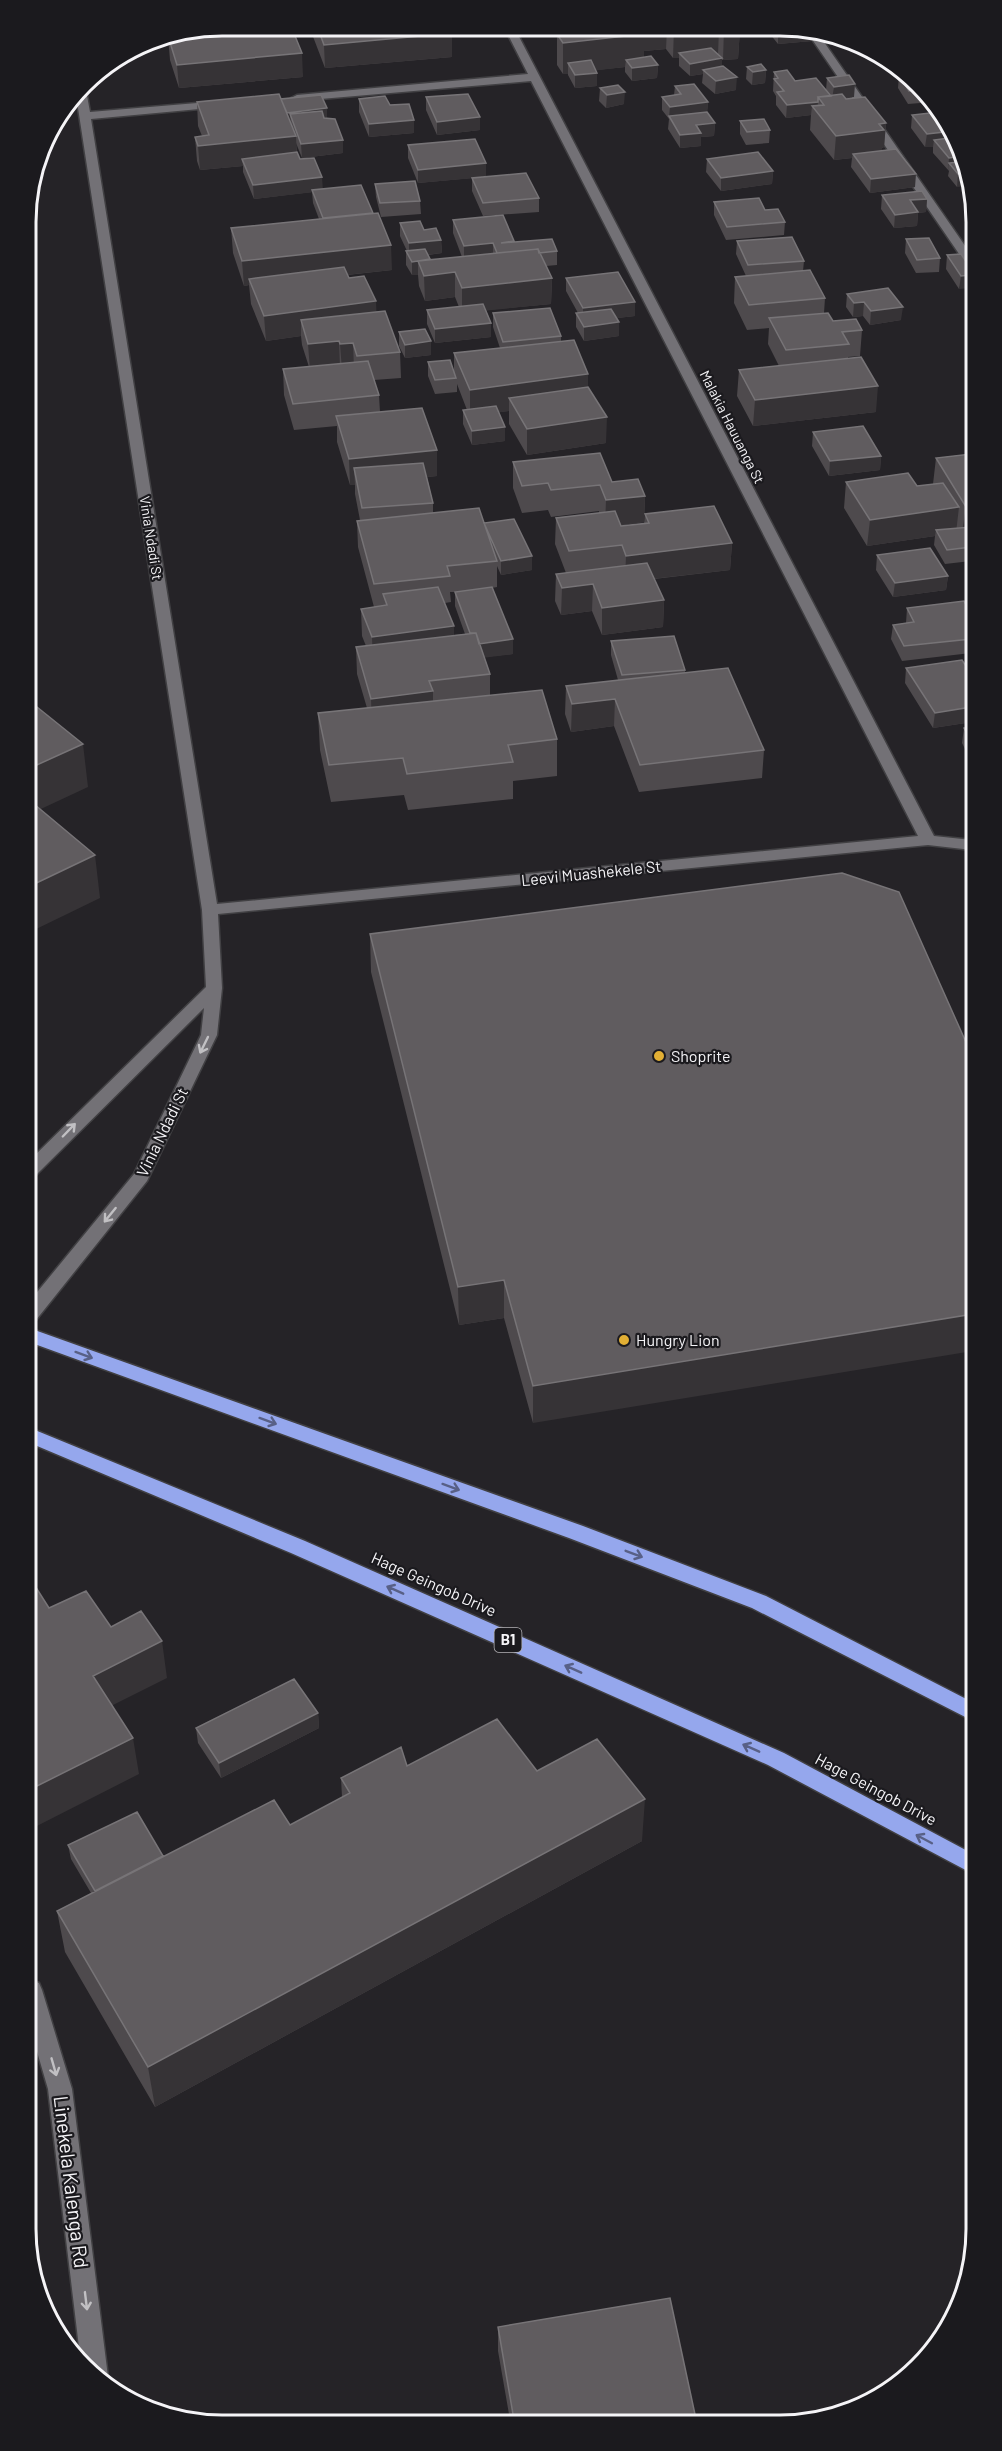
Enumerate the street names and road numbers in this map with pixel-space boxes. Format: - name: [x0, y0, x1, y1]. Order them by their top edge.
- street label: Malakia Hauuanga St: [697, 367, 768, 486]
- street label: Vinia Ndadi St: [136, 495, 166, 581]
- street label: Leevi Muashekele St: [520, 856, 662, 889]
- street label: Vinia Ndadi St: [132, 1084, 191, 1179]
- street label: Hage Geingob Drive: [369, 1547, 500, 1620]
- road number: B1: [494, 1628, 522, 1652]
- street label: Hage Geingob Drive: [812, 1749, 940, 1829]
- street label: Linekela Kalenga Rd: [50, 2094, 94, 2269]

